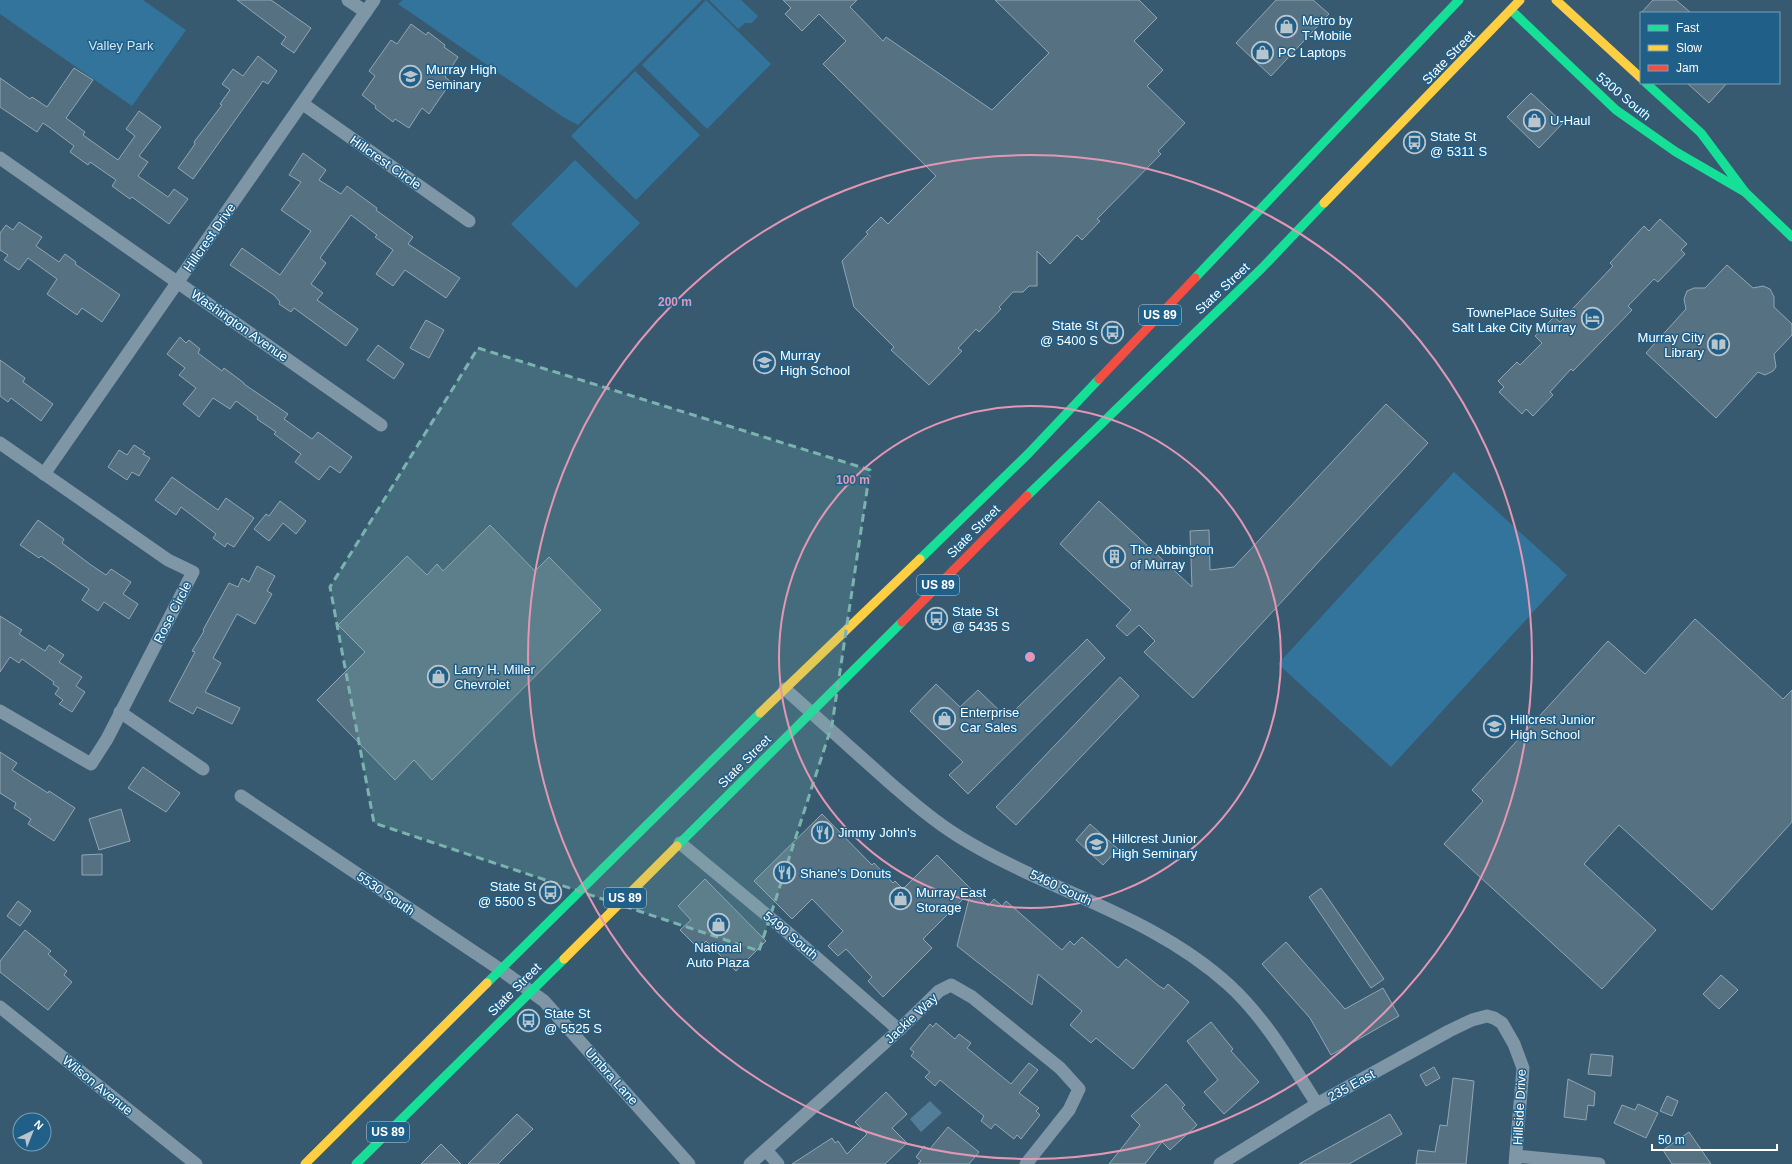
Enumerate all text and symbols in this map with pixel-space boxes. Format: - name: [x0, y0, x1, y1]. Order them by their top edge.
- legend: [1640, 12, 1780, 84]
- place label: Metro by T-Mobile: [1302, 13, 1353, 43]
- shop icon: Metro by T-Mobile: [1273, 14, 1299, 40]
- text: Fast: [1676, 21, 1700, 35]
- street label: State Street: [1419, 27, 1478, 87]
- park label: Valley Park: [89, 38, 154, 53]
- shop icon: PC Laptops: [1250, 39, 1276, 65]
- text: Slow: [1676, 41, 1702, 55]
- place label: PC Laptops: [1278, 45, 1346, 60]
- text: Jam: [1676, 61, 1699, 75]
- place label: Murray High Seminary: [426, 62, 497, 92]
- school or university icon: Murray High Seminary: [397, 63, 423, 89]
- street label: 5300 South: [1593, 69, 1654, 124]
- shop icon: U-Haul: [1522, 107, 1548, 133]
- place label: U-Haul: [1550, 113, 1591, 128]
- place label: State St @ 5311 S: [1430, 129, 1487, 159]
- bus stop icon: State St @ 5311 S: [1402, 130, 1428, 156]
- street label: Hillcrest Circle: [347, 132, 424, 192]
- street label: Hillcrest Drive: [180, 200, 239, 274]
- street label: State Street: [1192, 259, 1253, 317]
- street label: Washington Avenue: [188, 286, 291, 365]
- text: 200 m: [658, 295, 692, 309]
- road number: US 89: [1139, 305, 1181, 325]
- place label: TownePlace Suites Salt Lake City Murray: [1452, 305, 1576, 335]
- hotel icon: TownePlace Suites Salt Lake City Murray: [1579, 306, 1605, 332]
- place label: State St @ 5400 S: [1040, 318, 1098, 348]
- bus stop icon: State St @ 5400 S: [1100, 319, 1126, 345]
- place label: Murray City Library: [1638, 330, 1704, 360]
- library icon: Murray City Library: [1706, 331, 1732, 357]
- place label: Murray High School: [780, 348, 850, 378]
- school or university icon: Murray High School: [751, 349, 777, 375]
- text: 100 m: [836, 473, 870, 487]
- street label: State Street: [944, 502, 1003, 561]
- place label: The Abbington of Murray: [1130, 542, 1214, 572]
- building icon: The Abbington of Murray: [1102, 543, 1128, 569]
- road number: US 89: [917, 575, 959, 595]
- street label: Rose Circle: [151, 579, 194, 646]
- place label: State St @ 5435 S: [952, 604, 1010, 634]
- bus stop icon: State St @ 5435 S: [923, 605, 949, 631]
- centre of rings: [1023, 650, 1037, 664]
- place label: Larry H. Miller Chevrolet: [454, 662, 536, 692]
- shop icon: Larry H. Miller Chevrolet: [425, 663, 451, 689]
- place label: Enterprise Car Sales: [960, 705, 1019, 735]
- shop icon: Enterprise Car Sales: [932, 706, 958, 732]
- place label: Hillcrest Junior High School: [1510, 712, 1596, 742]
- school or university icon: Hillcrest Junior High School: [1482, 713, 1508, 739]
- street label: State Street: [715, 732, 774, 791]
- restaurant icon: Jimmy John's: [810, 819, 836, 845]
- place label: Jimmy John's: [838, 825, 917, 840]
- place label: Hillcrest Junior High Seminary: [1112, 831, 1198, 861]
- school or university icon: Hillcrest Junior High Seminary: [1084, 832, 1110, 858]
- restaurant icon: Shane's Donuts: [771, 860, 797, 886]
- place label: Shane's Donuts: [800, 866, 892, 881]
- street label: 5460 South: [1027, 867, 1094, 908]
- street label: 5530 South: [354, 869, 417, 918]
- place label: State St @ 5500 S: [478, 879, 536, 909]
- bus stop icon: State St @ 5500 S: [538, 880, 564, 906]
- place label: Murray East Storage: [916, 885, 986, 915]
- shop icon: Murray East Storage: [887, 886, 913, 912]
- road number: US 89: [604, 888, 646, 908]
- street label: 5490 South: [760, 908, 821, 963]
- shop icon: National Auto Plaza: [705, 912, 731, 938]
- place label: National Auto Plaza: [687, 940, 750, 970]
- street label: State Street: [485, 960, 544, 1019]
- street label: Jackie Way: [882, 990, 941, 1046]
- place label: State St @ 5525 S: [544, 1006, 602, 1036]
- bus stop icon: State St @ 5525 S: [516, 1007, 542, 1033]
- street label: Umbra Lane: [582, 1045, 641, 1108]
- street label: Wilson Avenue: [60, 1053, 136, 1118]
- street label: 235 East: [1325, 1066, 1378, 1104]
- street label: Hillside Drive: [1510, 1069, 1529, 1145]
- north arrow: [12, 1112, 52, 1152]
- text: N: [32, 1118, 46, 1132]
- road number: US 89: [367, 1122, 409, 1142]
- scale bar: [1652, 1126, 1777, 1152]
- text: 50 m: [1658, 1133, 1685, 1147]

